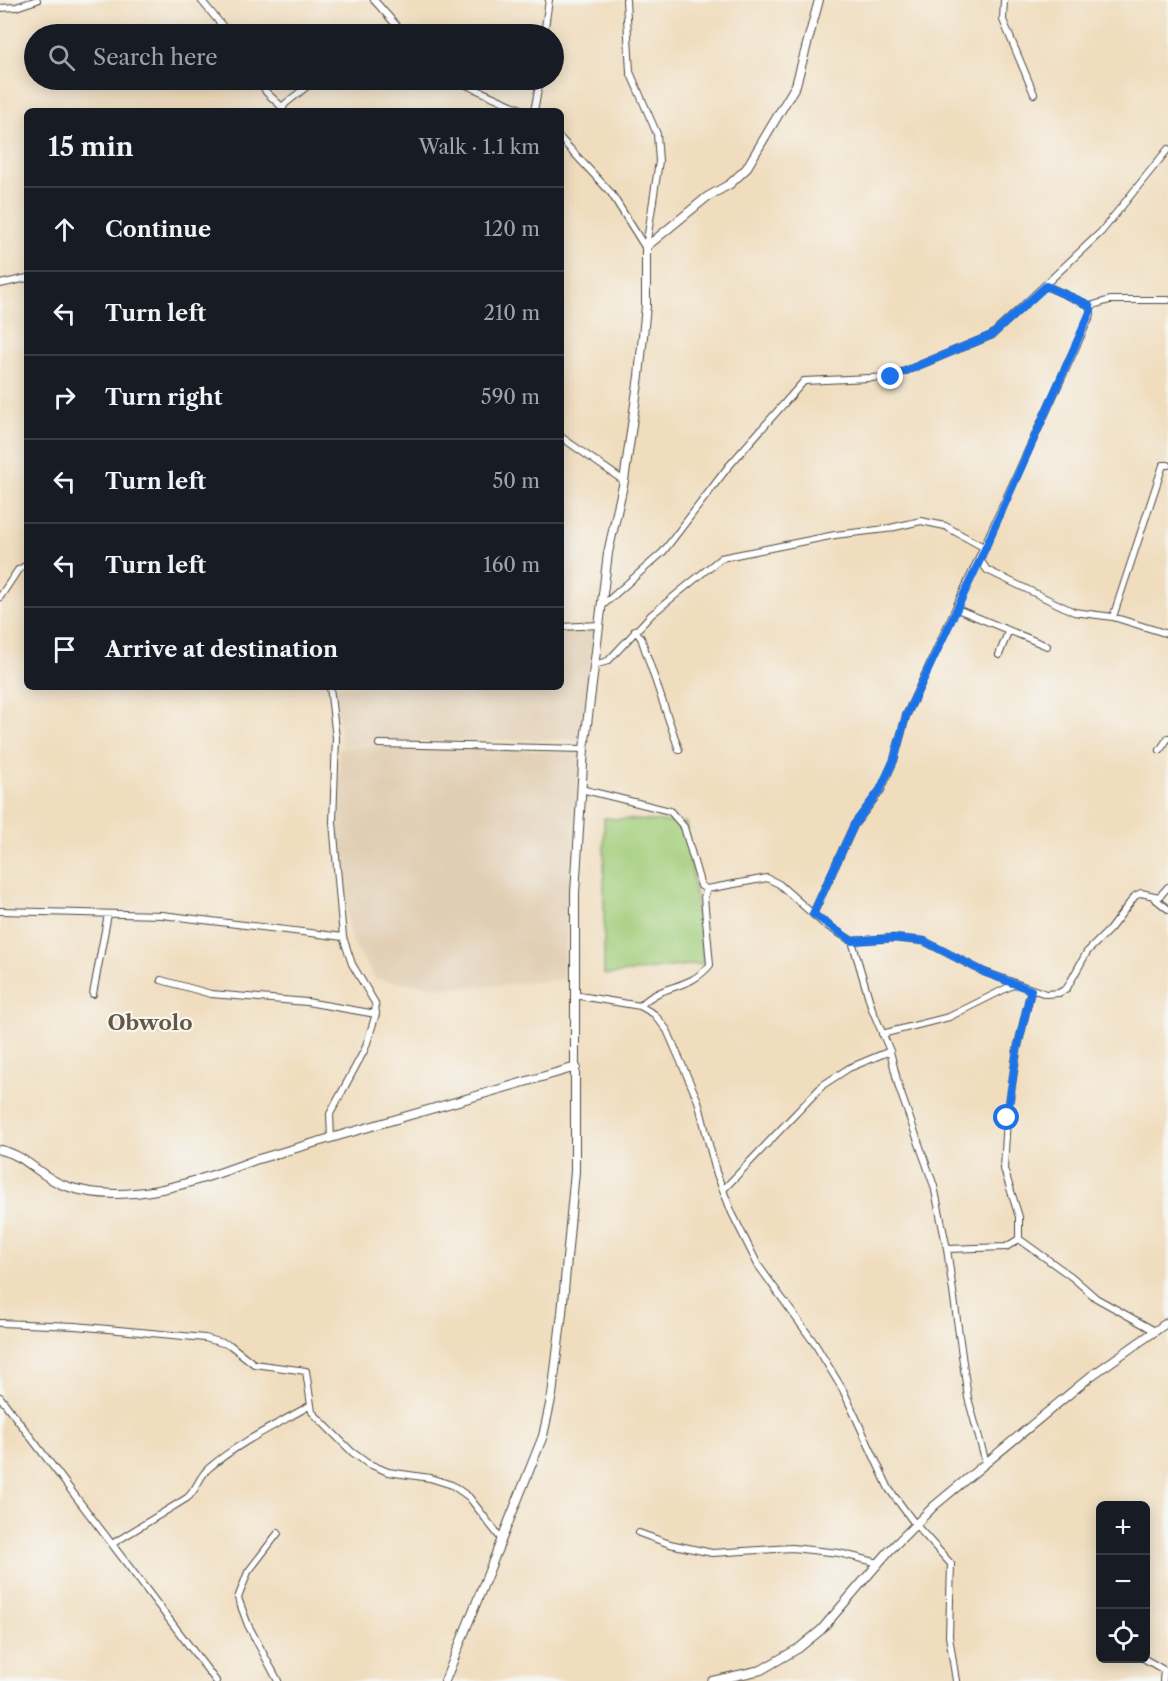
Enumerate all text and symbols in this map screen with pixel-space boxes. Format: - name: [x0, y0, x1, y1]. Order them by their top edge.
- search box: [24, 24, 564, 90]
- icon: search: [45, 41, 78, 74]
- text: Search here: [93, 44, 218, 71]
- text: 15 min: [48, 131, 134, 163]
- text: Walk · 1.1 km: [418, 135, 540, 159]
- icon: ahead: [48, 213, 81, 246]
- text: Continue: [105, 216, 211, 243]
- text: 120 m: [483, 217, 540, 241]
- icon: left: [48, 297, 81, 330]
- text: Turn left: [105, 300, 206, 327]
- text: 210 m: [483, 301, 540, 325]
- route end: [877, 363, 903, 389]
- icon: right: [48, 381, 81, 414]
- text: Turn right: [105, 384, 223, 411]
- text: 590 m: [481, 385, 540, 409]
- icon: left: [48, 465, 81, 498]
- text: Turn left: [105, 468, 206, 495]
- text: 50 m: [493, 469, 540, 493]
- icon: left: [48, 549, 81, 582]
- text: Turn left: [105, 552, 206, 579]
- text: 160 m: [483, 553, 540, 577]
- icon: arrive: [48, 633, 81, 666]
- text: Arrive at destination: [105, 636, 338, 663]
- district label: Obwolo: [107, 1010, 193, 1035]
- route start: [993, 1104, 1019, 1130]
- map controls: [1096, 1501, 1150, 1663]
- button: +: [1096, 1501, 1150, 1555]
- button: −: [1096, 1555, 1150, 1609]
- button: locate: [1096, 1609, 1150, 1663]

